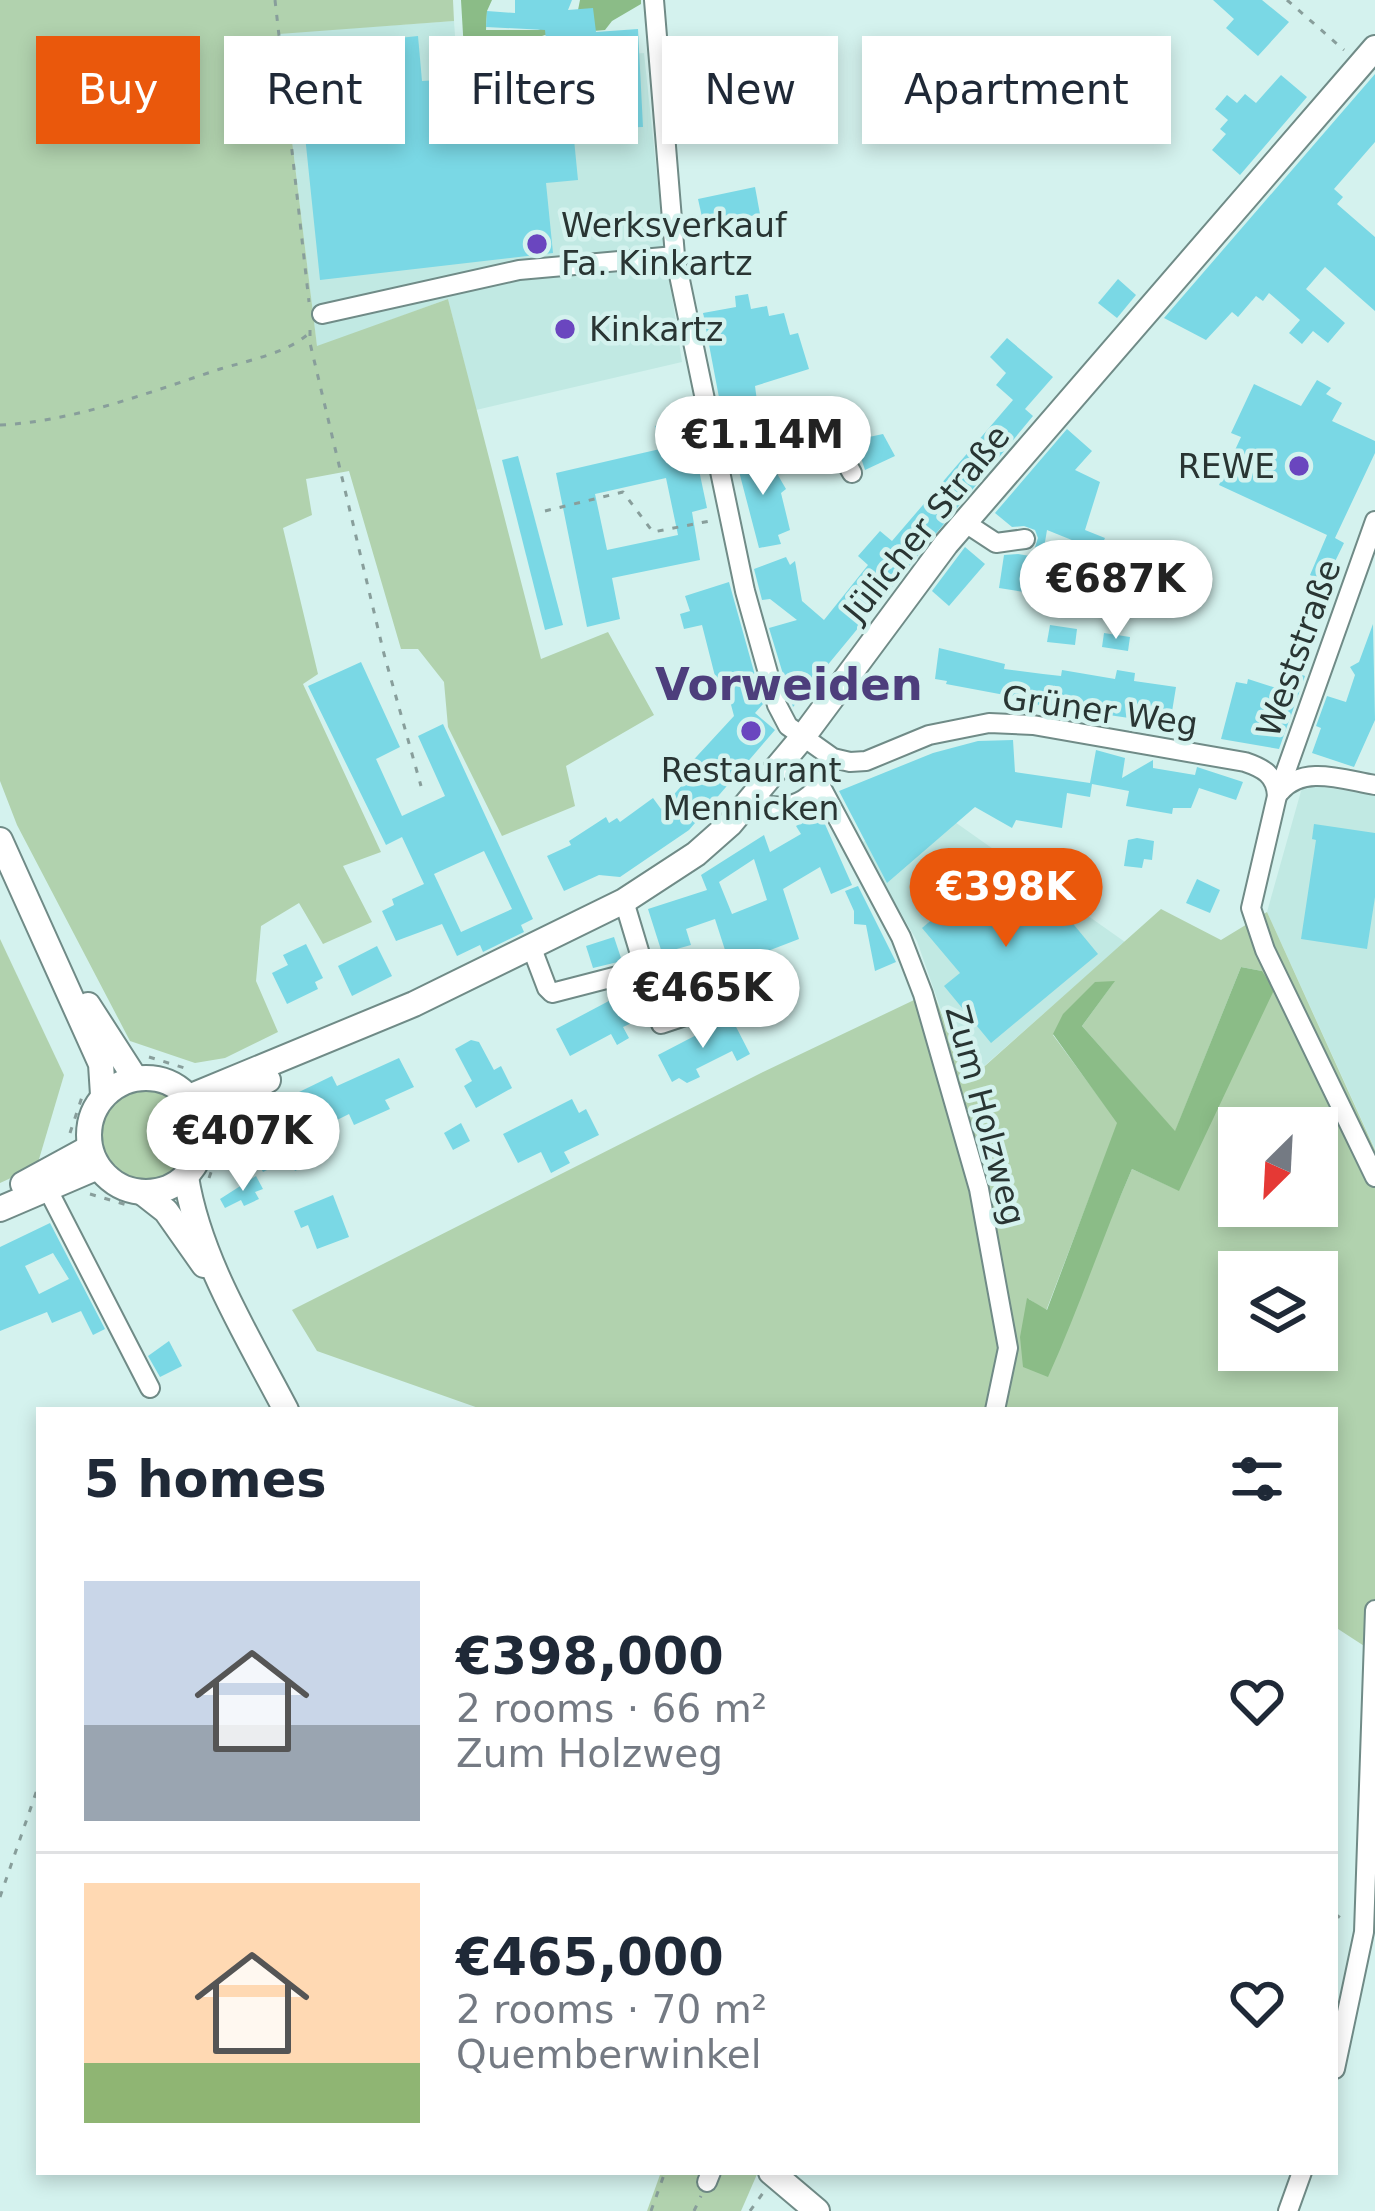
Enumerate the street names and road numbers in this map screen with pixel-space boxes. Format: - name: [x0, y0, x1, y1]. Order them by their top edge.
- street label: Jülicher Straße: [834, 417, 1017, 631]
- street label: Weststraße: [1248, 554, 1349, 742]
- street label: Grüner Weg: [1000, 677, 1200, 744]
- street label: Zum Holzweg: [937, 1001, 1034, 1229]

